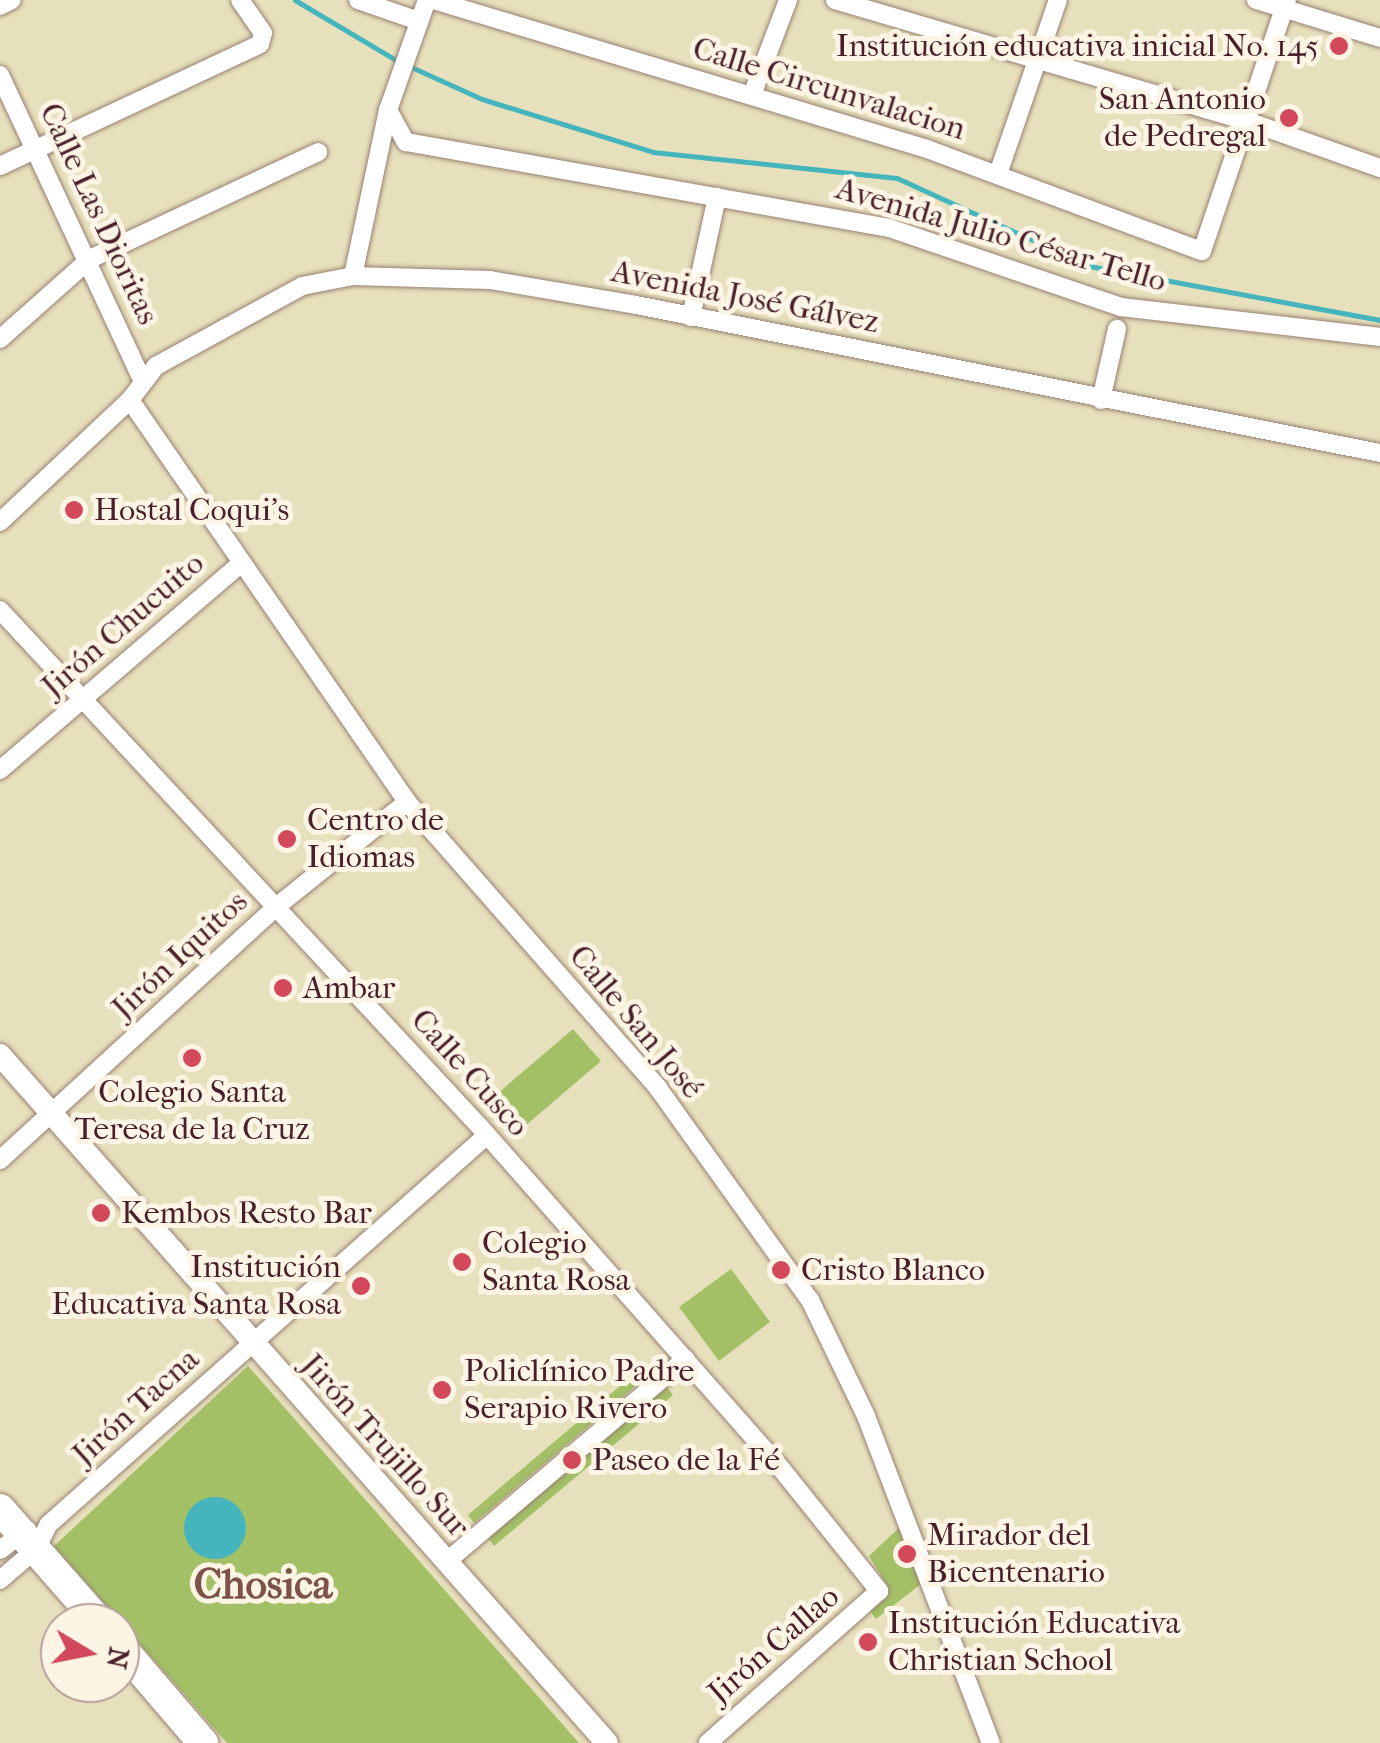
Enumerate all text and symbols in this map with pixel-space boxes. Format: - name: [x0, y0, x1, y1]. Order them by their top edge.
- place label: Institución educativa inicial No. 145: [836, 27, 1319, 65]
- street label: Calle Circunvalacion: [688, 29, 970, 149]
- marker: Institución educativa inicial No. 145: [1328, 35, 1350, 57]
- place label: San Antonio de Pedregal: [1099, 81, 1266, 156]
- street label: Calle Las Dioritas: [31, 97, 167, 331]
- marker: San Antonio de Pedregal: [1276, 105, 1302, 131]
- street label: Avenida Julio César Tello: [831, 169, 1171, 301]
- street label: Avenida José Gálvez: [608, 252, 882, 342]
- place label: Hostal Coqui's: [94, 491, 289, 529]
- marker: Hostal Coqui's: [63, 499, 85, 521]
- street label: Jirón Chucuito: [34, 544, 212, 706]
- place label: Centro de Idiomas: [307, 802, 444, 877]
- marker: Centro de Idiomas: [276, 828, 298, 850]
- street label: Jirón Iquitos: [104, 883, 256, 1027]
- street label: Calle San José: [561, 937, 711, 1107]
- place label: Ambar: [303, 969, 395, 1007]
- marker: Ambar: [272, 977, 294, 999]
- street label: Calle Cusco: [403, 1001, 537, 1145]
- marker: Colegio Santa Teresa de la Cruz: [181, 1047, 203, 1069]
- place label: Colegio Santa Teresa de la Cruz: [74, 1074, 310, 1149]
- place label: Kembos Resto Bar: [121, 1194, 372, 1232]
- marker: Kembos Resto Bar: [90, 1202, 112, 1224]
- place label: Colegio Santa Rosa: [482, 1225, 630, 1300]
- place label: Institución Educativa Santa Rosa: [51, 1249, 341, 1324]
- marker: Colegio Santa Rosa: [451, 1251, 473, 1273]
- place label: Cristo Blanco: [801, 1251, 985, 1289]
- marker: Cristo Blanco: [770, 1259, 792, 1281]
- marker: Institución Educativa Santa Rosa: [350, 1275, 372, 1297]
- street label: Jirón Tacna: [65, 1340, 207, 1474]
- street label: Jirón Trujillo Sur: [293, 1346, 477, 1546]
- place label: Policlínico Padre Serapio Rivero: [464, 1353, 694, 1428]
- marker: Policlínico Padre Serapio Rivero: [429, 1377, 455, 1403]
- place label: Paseo de la Fé: [592, 1441, 780, 1479]
- marker: Paseo de la Fé: [561, 1449, 583, 1471]
- place label: Mirador del Bicentenario: [927, 1517, 1105, 1592]
- marker: Mirador del Bicentenario: [896, 1543, 918, 1565]
- district label: Chosica: [194, 1560, 332, 1610]
- street label: Jirón Callao: [701, 1578, 847, 1712]
- north arrow: [40, 1603, 140, 1703]
- place label: Institución Educativa Christian School: [888, 1605, 1180, 1680]
- marker: Institución Educativa Christian School: [857, 1631, 879, 1653]
- text: N: [100, 1645, 136, 1671]

